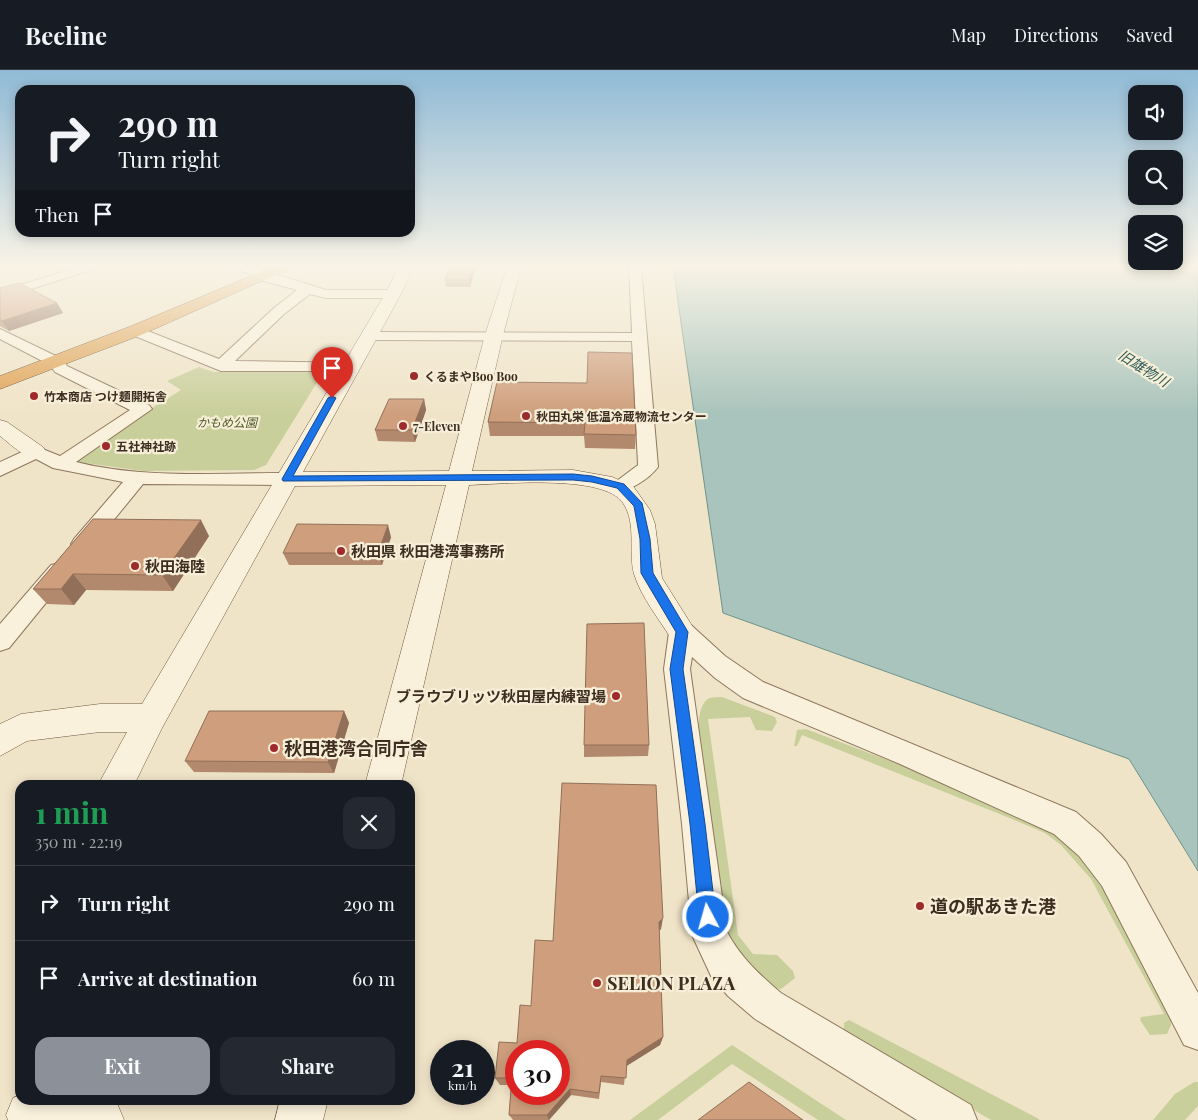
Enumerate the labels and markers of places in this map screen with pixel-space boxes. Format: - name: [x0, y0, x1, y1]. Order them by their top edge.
- pin: [311, 347, 353, 398]
- place label: くるまやBoo Boo: [424, 368, 518, 384]
- marker: くるまやBoo Boo: [408, 370, 420, 382]
- place label: 竹本商店 つけ麺開拓舎: [44, 388, 167, 404]
- marker: 竹本商店 つけ麺開拓舎: [28, 390, 40, 402]
- place label: 秋田丸栄 低温冷蔵物流センター: [536, 408, 707, 424]
- marker: 秋田丸栄 低温冷蔵物流センター: [520, 410, 532, 422]
- place label: 7-Eleven: [413, 418, 461, 434]
- marker: 7-Eleven: [397, 420, 409, 432]
- place label: 五社神社跡: [116, 438, 176, 454]
- marker: 五社神社跡: [100, 440, 112, 452]
- place label: 秋田県 秋田港湾事務所: [351, 541, 505, 561]
- marker: 秋田県 秋田港湾事務所: [335, 545, 347, 557]
- place label: 秋田海陸: [145, 556, 205, 576]
- marker: 秋田海陸: [129, 560, 141, 572]
- place label: ブラウブリッツ秋田屋内練習場: [396, 686, 606, 706]
- marker: ブラウブリッツ秋田屋内練習場: [610, 690, 622, 702]
- place label: 秋田港湾合同庁舎: [284, 736, 428, 760]
- marker: 秋田港湾合同庁舎: [268, 742, 280, 754]
- place label: 道の駅あきた港: [930, 894, 1056, 918]
- marker: 道の駅あきた港: [914, 900, 926, 912]
- place label: SELION PLAZA: [607, 971, 736, 995]
- marker: SELION PLAZA: [591, 977, 603, 989]

